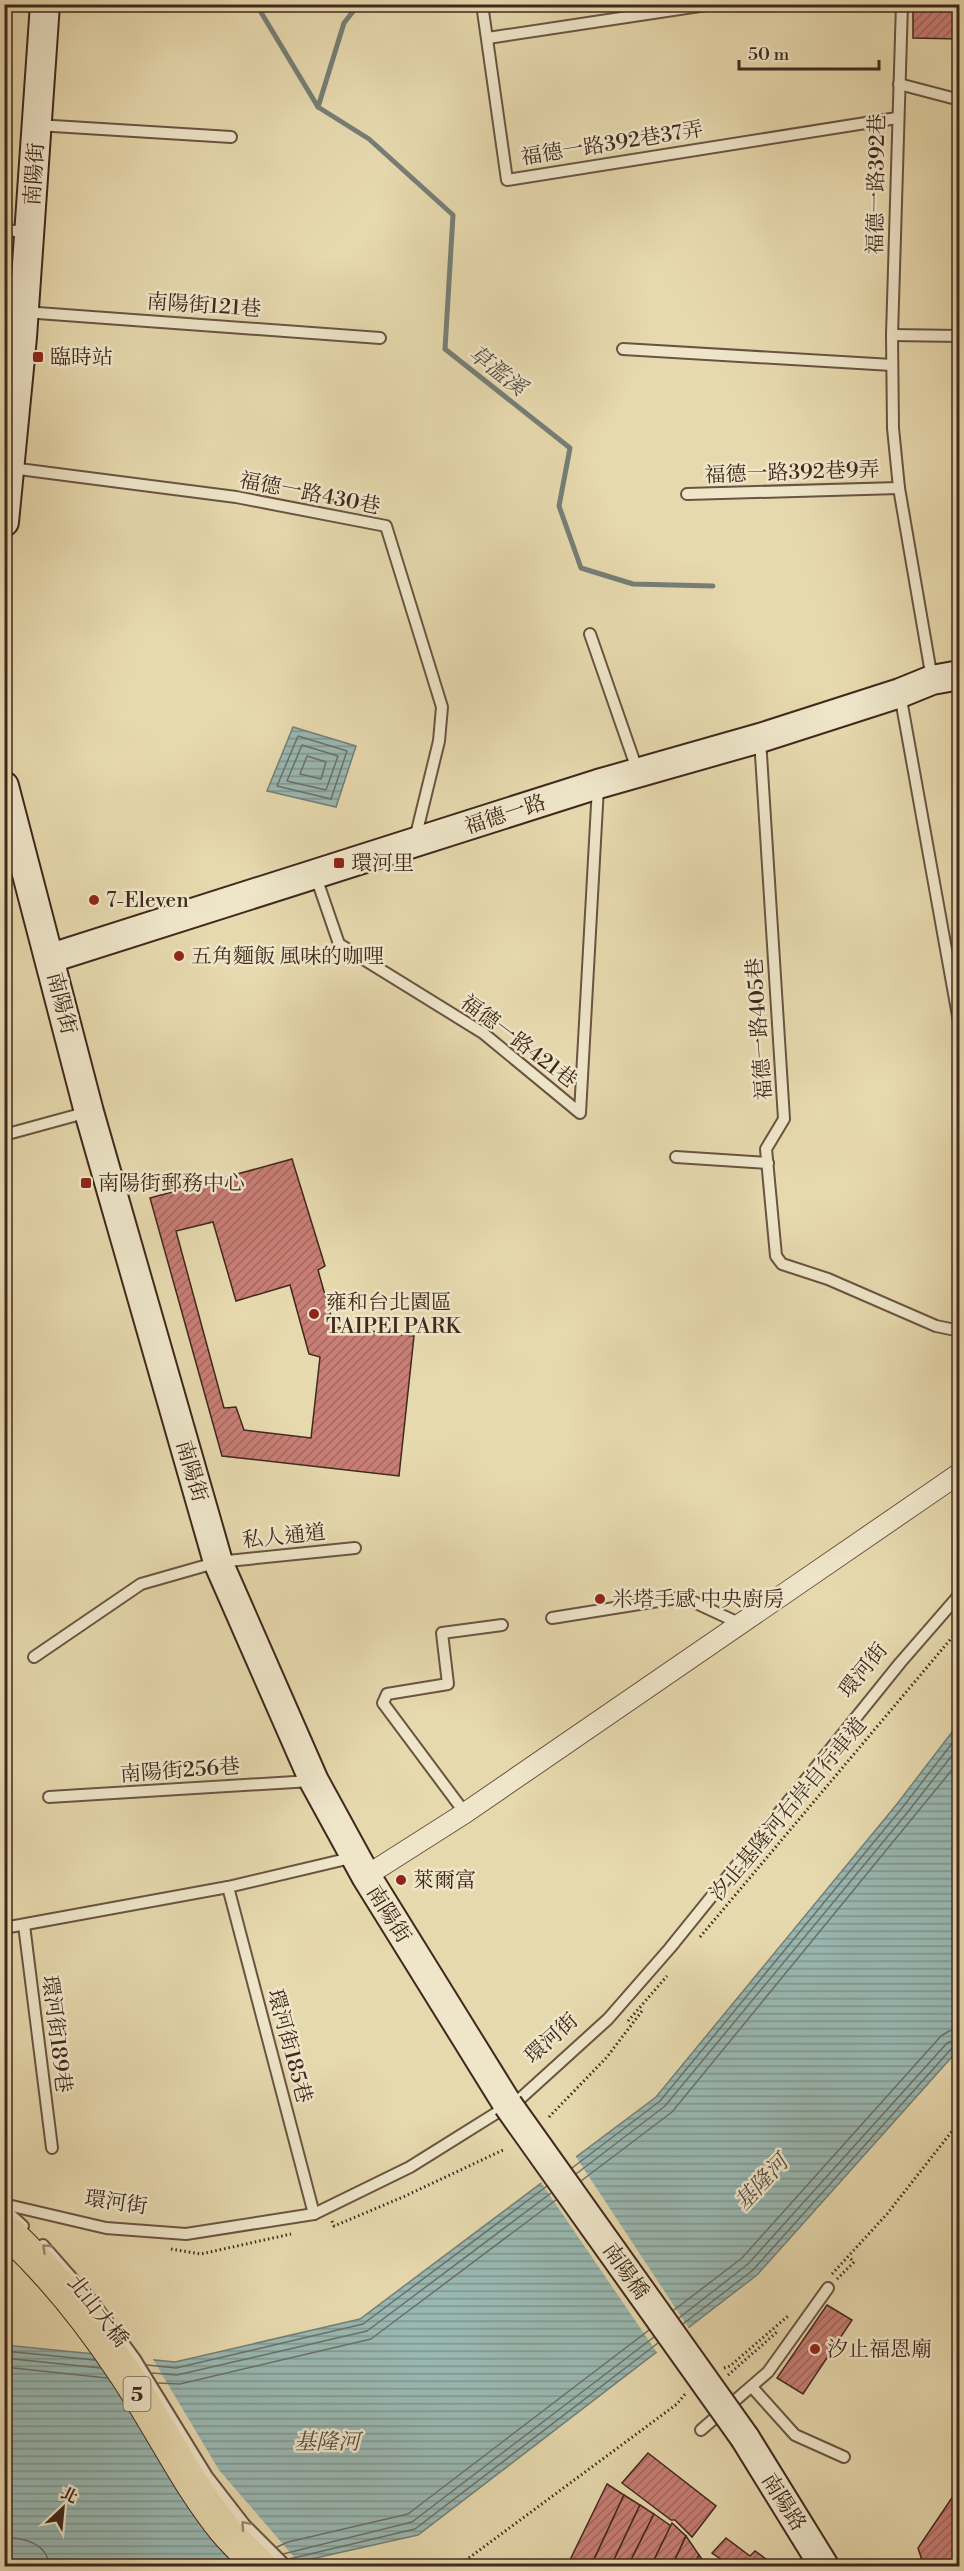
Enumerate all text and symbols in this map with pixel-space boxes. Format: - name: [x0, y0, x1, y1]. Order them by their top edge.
- scale bar: [739, 33, 878, 71]
- text: 50 m: [748, 43, 790, 66]
- street label: 福德一路392巷: [863, 113, 891, 255]
- street label: 福德一路392巷37弄: [519, 117, 705, 171]
- street label: 南陽街: [20, 142, 50, 206]
- street label: 南陽街121巷: [146, 289, 262, 323]
- water label: 草濫溪: [463, 340, 533, 403]
- place label: 臨時站: [50, 345, 113, 371]
- marker: 臨時站: [31, 350, 45, 364]
- street label: 福德一路392巷9弄: [704, 457, 880, 489]
- street label: 福德一路430巷: [237, 468, 382, 520]
- street label: 福德一路: [461, 790, 549, 840]
- place label: 環河里: [351, 851, 414, 877]
- marker: 環河里: [332, 856, 346, 870]
- place label: 7-Eleven: [106, 888, 189, 914]
- marker: 7-Eleven: [87, 893, 101, 907]
- place label: 五角麵飯 風味的咖哩: [191, 944, 384, 970]
- marker: 五角麵飯 風味的咖哩: [172, 949, 186, 963]
- street label: 福德一路405巷: [742, 957, 778, 1101]
- street label: 南陽街: [41, 970, 81, 1037]
- street label: 福德一路421巷: [455, 990, 582, 1094]
- place label: 南陽街郵務中心: [98, 1171, 245, 1197]
- marker: 南陽街郵務中心: [79, 1176, 93, 1190]
- place label: 雍和台北園區 TAIPEI PARK: [326, 1290, 462, 1340]
- marker: 雍和台北園區 TAIPEI PARK: [307, 1307, 321, 1321]
- street label: 南陽街: [170, 1437, 212, 1505]
- street label: 私人通道: [241, 1520, 327, 1554]
- place label: 米塔手感 中央廚房: [612, 1587, 784, 1613]
- marker: 米塔手感 中央廚房: [593, 1592, 607, 1606]
- street label: 環河街: [834, 1638, 894, 1703]
- street label: 汐止基隆河右岸自行車道: [705, 1713, 873, 1906]
- street label: 南陽街256巷: [119, 1754, 241, 1788]
- place label: 萊爾富: [413, 1868, 476, 1894]
- marker: 萊爾富: [394, 1873, 408, 1887]
- street label: 南陽街: [360, 1881, 416, 1948]
- street label: 環河街189巷: [36, 1974, 76, 2094]
- street label: 環河街185巷: [261, 1986, 317, 2106]
- street label: 環河街: [520, 2008, 584, 2069]
- water label: 基隆河: [730, 2147, 797, 2216]
- street label: 環河街: [83, 2186, 149, 2220]
- street label: 南陽橋: [596, 2238, 654, 2305]
- one-way arrow: [42, 2244, 52, 2255]
- street label: 北山大橋: [61, 2271, 133, 2353]
- place label: 汐止福恩廟: [827, 2337, 932, 2363]
- marker: 汐止福恩廟: [808, 2342, 822, 2356]
- road number: 5: [124, 2377, 150, 2411]
- water label: 基隆河: [294, 2429, 364, 2456]
- street label: 南陽路: [755, 2469, 811, 2536]
- north arrow: [33, 2478, 93, 2538]
- text: 北: [58, 2483, 81, 2508]
- one-way arrow: [241, 2521, 252, 2531]

